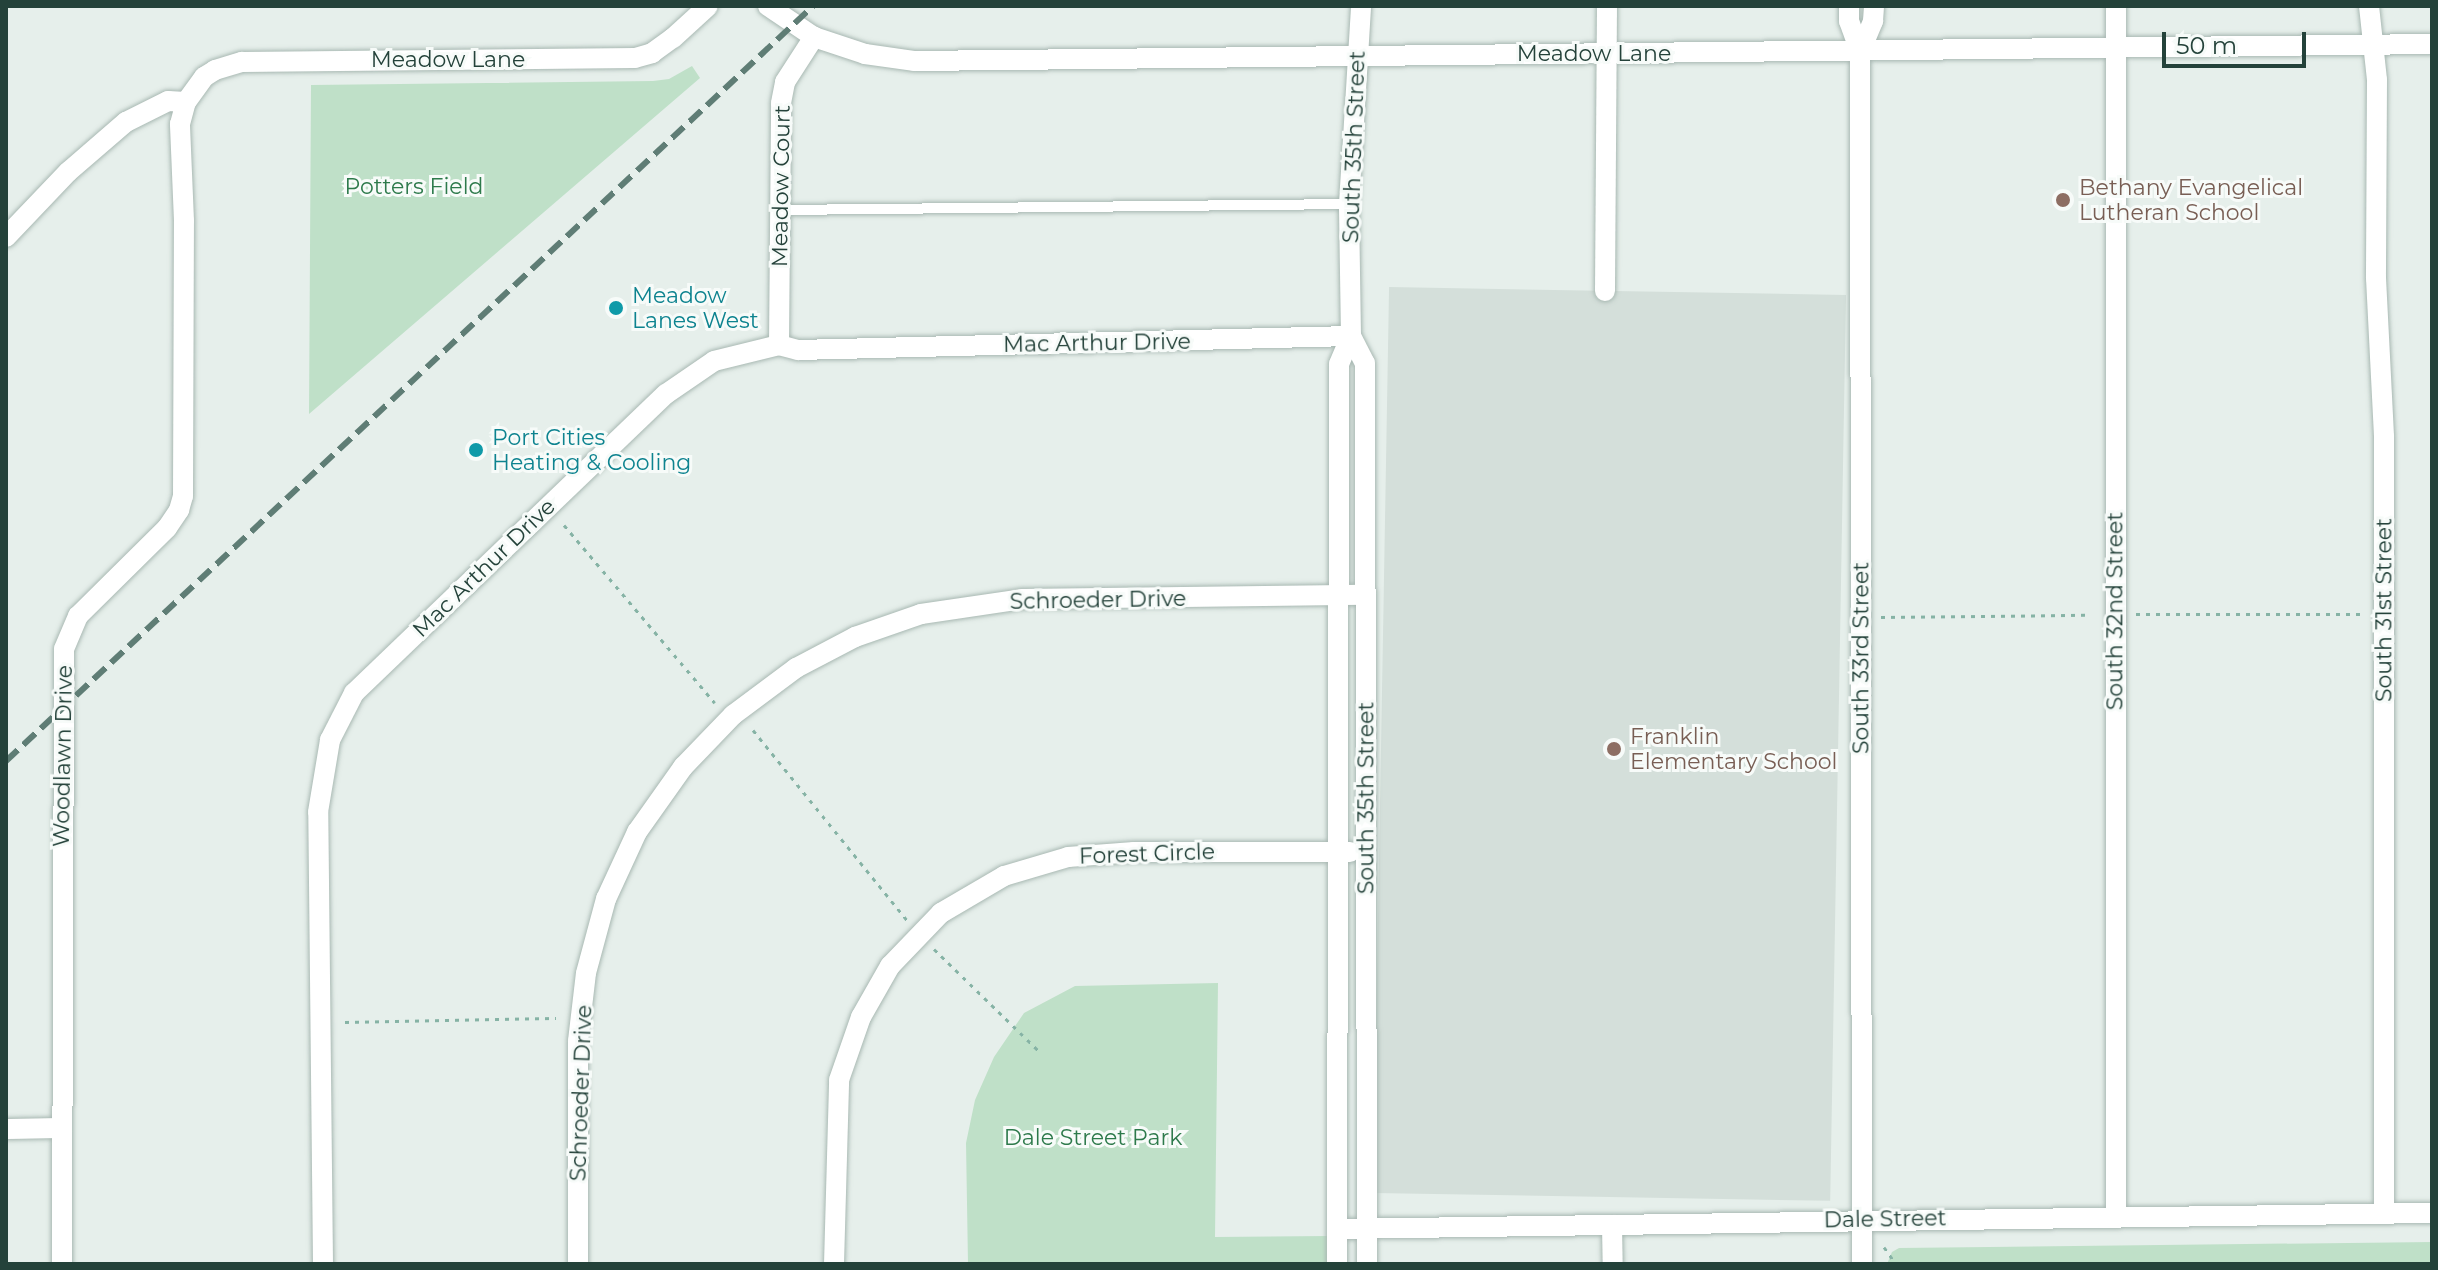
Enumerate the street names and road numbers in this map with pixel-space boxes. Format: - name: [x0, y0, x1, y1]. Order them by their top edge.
- street label: Meadow Lane: [1517, 41, 1671, 67]
- street label: Meadow Lane: [371, 47, 525, 73]
- street label: South 35th Street: [1337, 50, 1371, 244]
- street label: Meadow Court: [766, 105, 796, 267]
- street label: Mac Arthur Drive: [1003, 328, 1191, 358]
- street label: Mac Arthur Drive: [407, 493, 561, 643]
- street label: South 32nd Street: [2102, 512, 2128, 710]
- street label: South 31st Street: [2371, 518, 2397, 702]
- street label: South 33rd Street: [1848, 562, 1874, 754]
- street label: Schroeder Drive: [1009, 585, 1187, 615]
- street label: Woodlawn Drive: [48, 665, 78, 847]
- street label: South 35th Street: [1353, 702, 1379, 894]
- street label: Forest Circle: [1079, 838, 1215, 870]
- street label: Schroeder Drive: [565, 1004, 597, 1182]
- street label: Dale Street: [1823, 1205, 1947, 1233]

